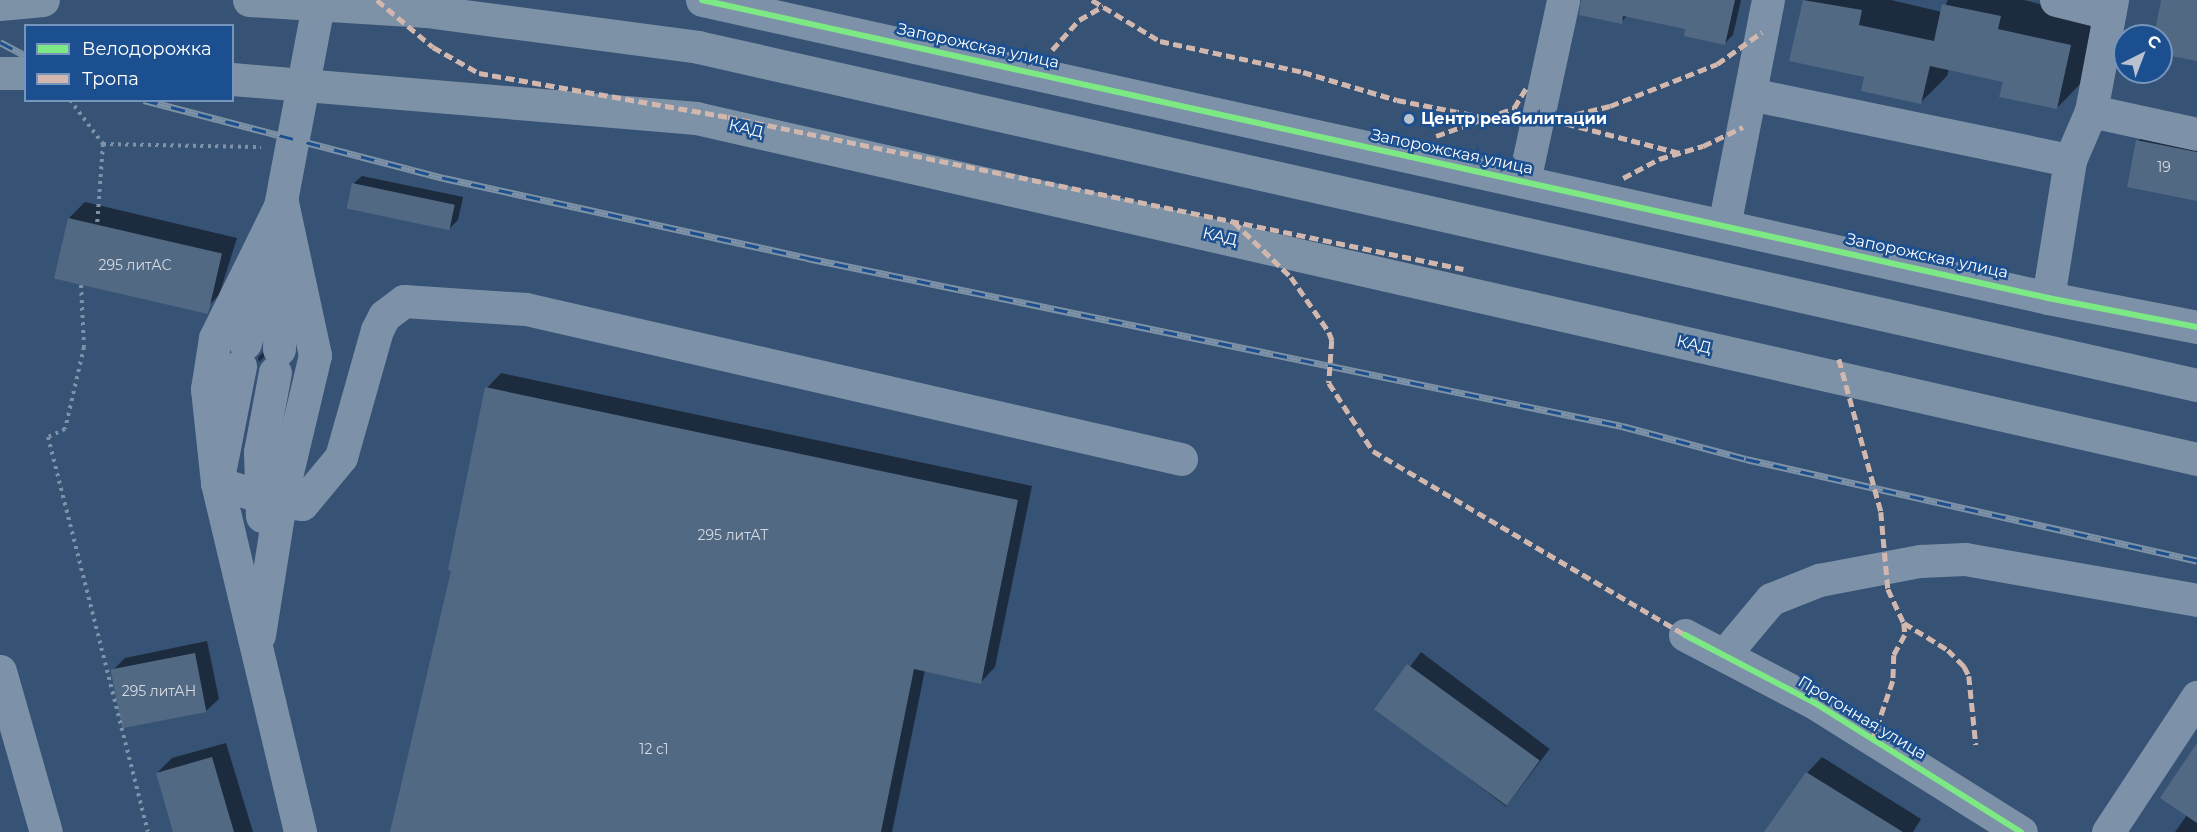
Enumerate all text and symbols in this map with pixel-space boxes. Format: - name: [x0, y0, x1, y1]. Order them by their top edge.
- street label: Запорожская улица: [895, 19, 1061, 73]
- legend: [24, 24, 234, 102]
- north arrow: [2113, 24, 2173, 84]
- text: С: [2143, 31, 2165, 53]
- text: Велодорожка: [82, 38, 211, 60]
- text: Тропа: [82, 68, 139, 90]
- place label: Центр реабилитации: [1421, 109, 1607, 129]
- marker: Центр реабилитации: [1402, 112, 1416, 126]
- street label: КАД: [727, 116, 765, 142]
- street label: Запорожская улица: [1369, 125, 1535, 179]
- house number: 19: [2157, 159, 2171, 175]
- street label: КАД: [1201, 224, 1239, 250]
- street label: Запорожская улица: [1844, 229, 2010, 283]
- house number: 295 литАС: [99, 257, 171, 273]
- street label: КАД: [1675, 332, 1713, 358]
- house number: 295 литАТ: [698, 527, 768, 543]
- street label: Прогонная улица: [1794, 672, 1930, 764]
- house number: 295 литАН: [122, 683, 196, 699]
- house number: 12 с1: [639, 741, 669, 757]

